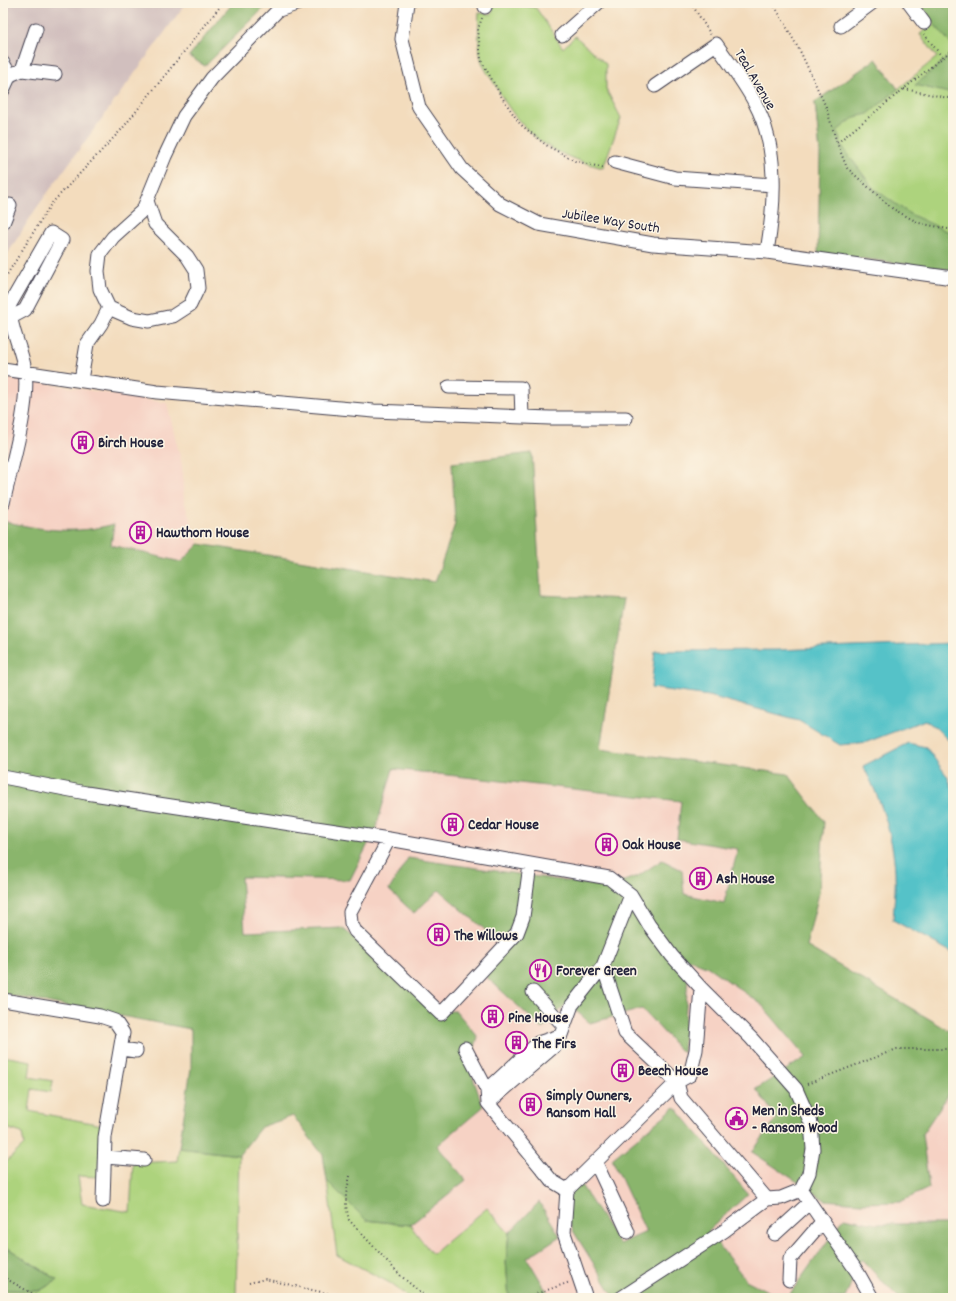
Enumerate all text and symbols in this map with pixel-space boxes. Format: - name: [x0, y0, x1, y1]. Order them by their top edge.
- street label: Teal Avenue: [728, 45, 781, 115]
- street label: Jubilee Way South: [560, 203, 661, 241]
- building icon: Birch House: [70, 429, 96, 455]
- place label: Birch House: [98, 433, 164, 455]
- building icon: Hawthorn House: [128, 519, 154, 545]
- place label: Hawthorn House: [156, 523, 250, 545]
- building icon: Cedar House: [440, 811, 466, 837]
- place label: Cedar House: [468, 815, 539, 837]
- building icon: Oak House: [594, 831, 620, 857]
- place label: Oak House: [622, 835, 681, 857]
- building icon: Ash House: [687, 865, 713, 891]
- place label: Ash House: [716, 869, 775, 891]
- building icon: The Willows: [425, 922, 451, 948]
- place label: The Willows: [454, 926, 518, 948]
- restaurant icon: Forever Green: [528, 957, 554, 983]
- place label: Forever Green: [556, 961, 637, 983]
- building icon: Pine House: [480, 1004, 506, 1030]
- place label: Pine House: [508, 1008, 569, 1030]
- building icon: The Firs: [503, 1030, 529, 1056]
- place label: The Firs: [532, 1034, 576, 1056]
- building icon: Beech House: [610, 1057, 636, 1083]
- place label: Beech House: [638, 1061, 709, 1083]
- place label: Simply Owners, Ransom Hall: [546, 1086, 632, 1125]
- building icon: Simply Owners, Ransom Hall: [517, 1091, 543, 1117]
- place label: Men in Sheds - Ransom Wood: [752, 1101, 838, 1140]
- public building icon: Men in Sheds - Ransom Wood: [724, 1106, 750, 1132]

